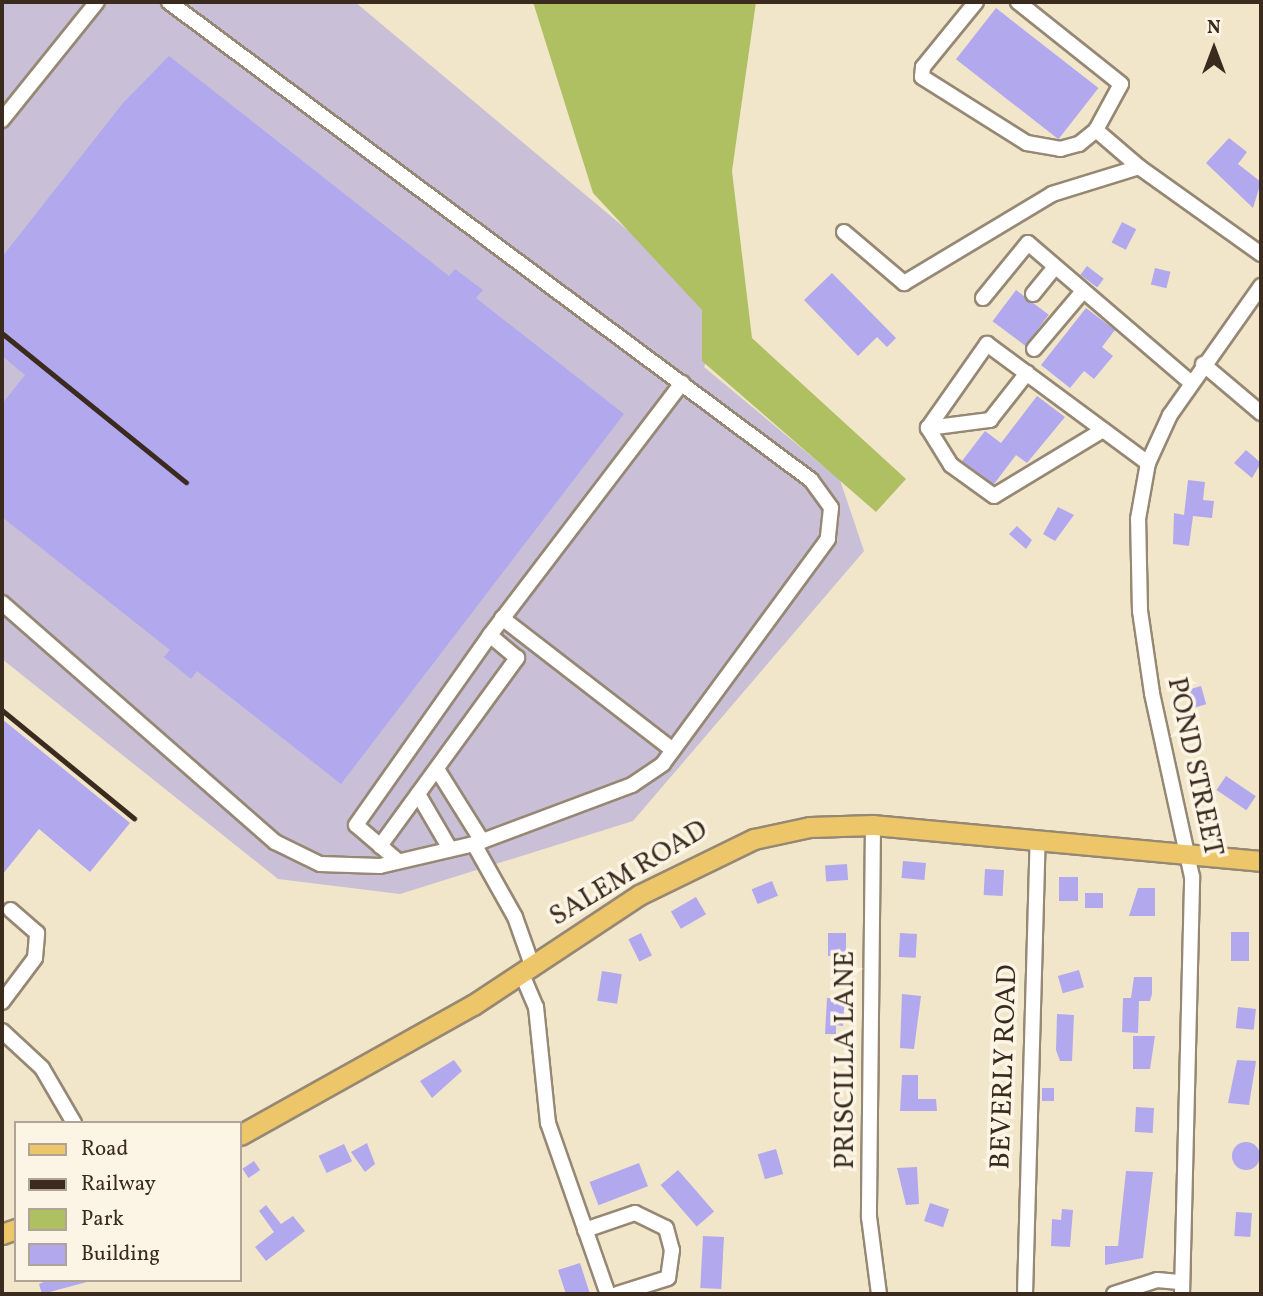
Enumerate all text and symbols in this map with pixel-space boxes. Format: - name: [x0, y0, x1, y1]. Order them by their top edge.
- north arrow: [1179, 14, 1249, 84]
- text: N: [1207, 15, 1221, 41]
- street label: POND STREET: [1159, 674, 1229, 860]
- street label: SALEM ROAD: [544, 814, 714, 934]
- street label: PRISCILLA LANE: [829, 951, 863, 1169]
- street label: BEVERLY ROAD: [985, 964, 1025, 1170]
- legend: [14, 1121, 242, 1282]
- text: Road: [81, 1135, 128, 1164]
- text: Railway: [81, 1170, 156, 1199]
- text: Park: [81, 1205, 124, 1234]
- text: Building: [81, 1240, 160, 1269]

